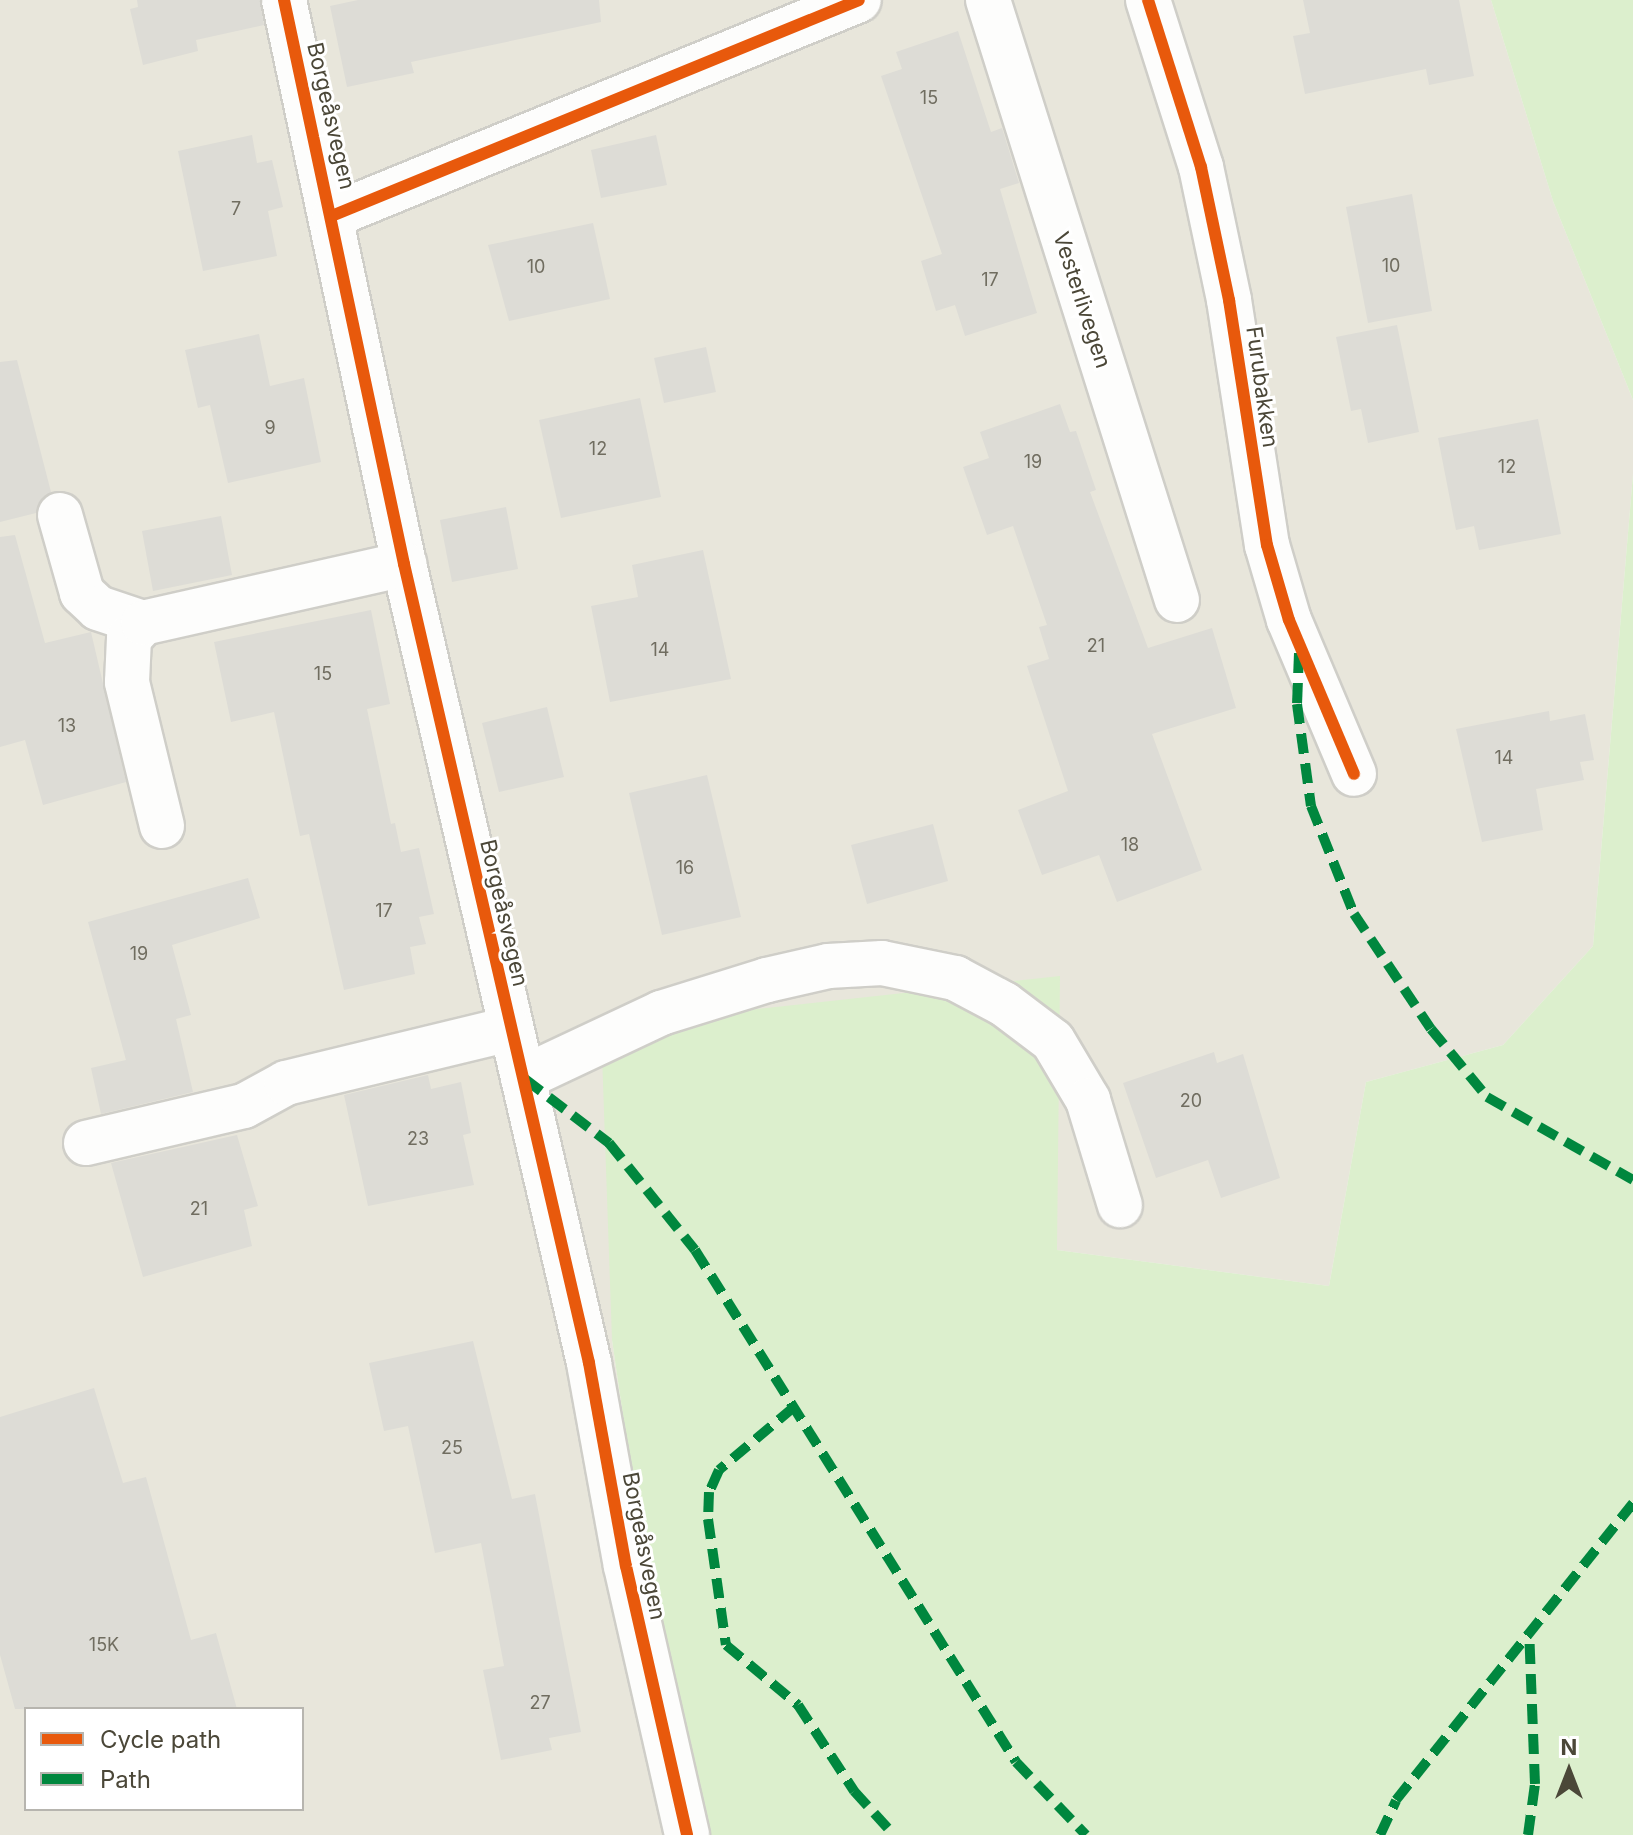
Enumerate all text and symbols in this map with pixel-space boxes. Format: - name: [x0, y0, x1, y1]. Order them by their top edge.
- street label: Borgeåsvegen: [301, 40, 361, 192]
- house number: 15: [920, 87, 938, 109]
- house number: 7: [231, 198, 241, 220]
- street label: Vesterlivegen: [1048, 229, 1116, 371]
- house number: 10: [1382, 255, 1400, 277]
- house number: 10: [527, 256, 545, 278]
- house number: 17: [981, 269, 999, 291]
- street label: Furubakken: [1240, 325, 1284, 449]
- house number: 9: [264, 417, 276, 439]
- house number: 12: [589, 438, 607, 460]
- house number: 19: [1024, 451, 1042, 473]
- house number: 12: [1498, 456, 1516, 478]
- house number: 21: [1087, 635, 1105, 657]
- house number: 14: [651, 639, 669, 661]
- house number: 15: [314, 663, 332, 685]
- house number: 13: [58, 715, 76, 737]
- house number: 14: [1495, 747, 1513, 769]
- house number: 18: [1121, 834, 1139, 856]
- street label: Borgeåsvegen: [474, 837, 534, 989]
- house number: 16: [676, 857, 694, 879]
- house number: 17: [375, 900, 393, 922]
- house number: 19: [130, 943, 148, 965]
- house number: 20: [1180, 1090, 1202, 1112]
- house number: 23: [407, 1128, 429, 1150]
- house number: 21: [190, 1198, 208, 1220]
- house number: 25: [441, 1437, 463, 1459]
- street label: Borgeåsvegen: [617, 1470, 671, 1622]
- house number: 15K: [89, 1634, 119, 1656]
- house number: 27: [529, 1692, 551, 1714]
- legend: [24, 1707, 304, 1811]
- text: Cycle path: [100, 1725, 221, 1754]
- north arrow: [1529, 1731, 1609, 1811]
- text: N: [1561, 1734, 1577, 1760]
- text: Path: [100, 1765, 151, 1794]

